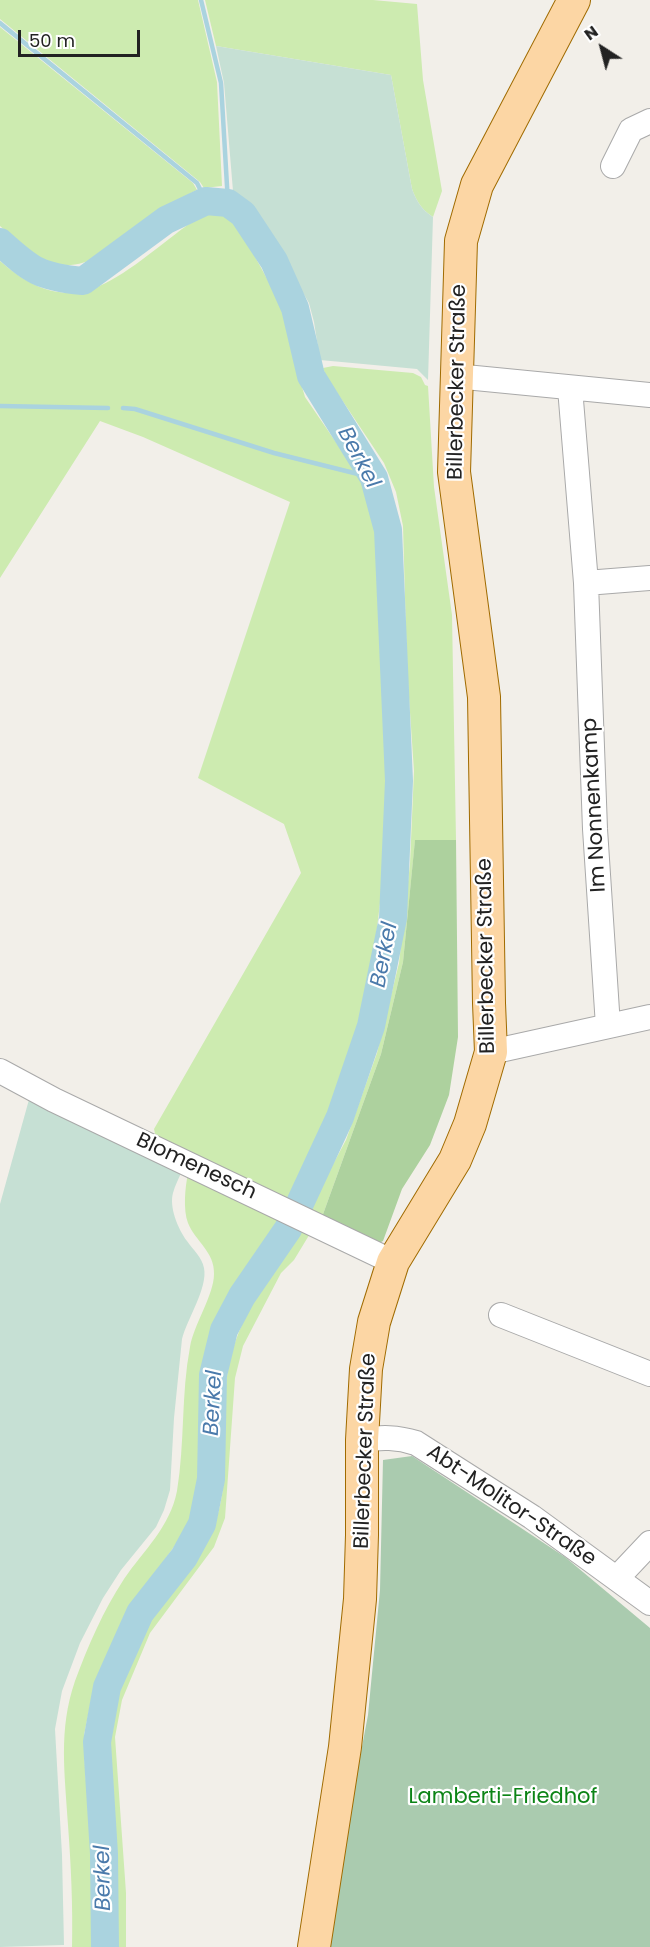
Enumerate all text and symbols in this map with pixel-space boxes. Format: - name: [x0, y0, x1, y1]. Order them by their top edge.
- scale bar: [21, 18, 142, 56]
- north arrow: [572, 18, 632, 78]
- text: N: [579, 20, 603, 46]
- text: 50 m: [29, 28, 75, 53]
- street label: Billerbecker Straße: [444, 284, 472, 480]
- water label: Berkel: [331, 423, 385, 493]
- street label: Im Nonnenkamp: [578, 717, 612, 893]
- street label: Billerbecker Straße: [473, 858, 501, 1054]
- water label: Berkel: [366, 920, 404, 990]
- street label: Blomenesch: [132, 1128, 260, 1206]
- street label: Billerbecker Straße: [350, 1353, 382, 1549]
- water label: Berkel: [199, 1369, 229, 1437]
- street label: Abt-Molitor-Straße: [421, 1440, 601, 1572]
- park label: Lamberti-Friedhof: [409, 1785, 597, 1811]
- water label: Berkel: [90, 1845, 118, 1911]

